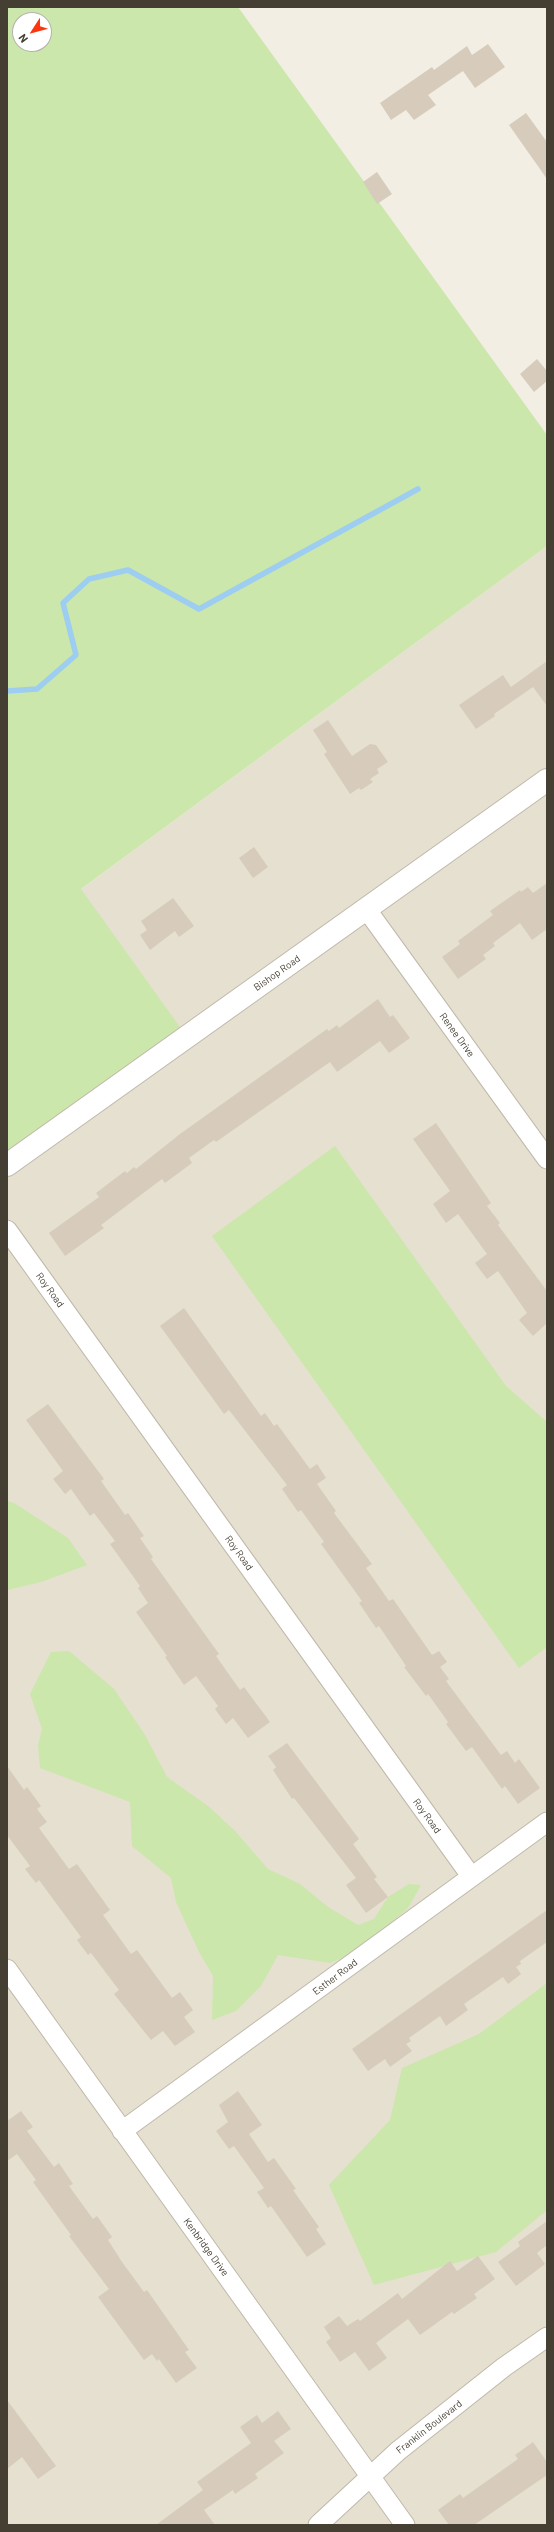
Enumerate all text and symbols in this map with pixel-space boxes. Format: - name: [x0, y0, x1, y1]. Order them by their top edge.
- north arrow: [12, 12, 52, 52]
- text: N: [15, 32, 30, 46]
- street label: Bishop Road: [251, 953, 303, 993]
- street label: Renee Drive: [437, 1011, 477, 1059]
- street label: Roy Road: [33, 1270, 67, 1310]
- street label: Roy Road: [222, 1533, 256, 1573]
- street label: Roy Road: [410, 1796, 444, 1836]
- street label: Esther Road: [310, 1956, 360, 1998]
- street label: Kenbridge Drive: [181, 2216, 231, 2278]
- street label: Franklin Boulevard: [394, 2398, 464, 2456]

